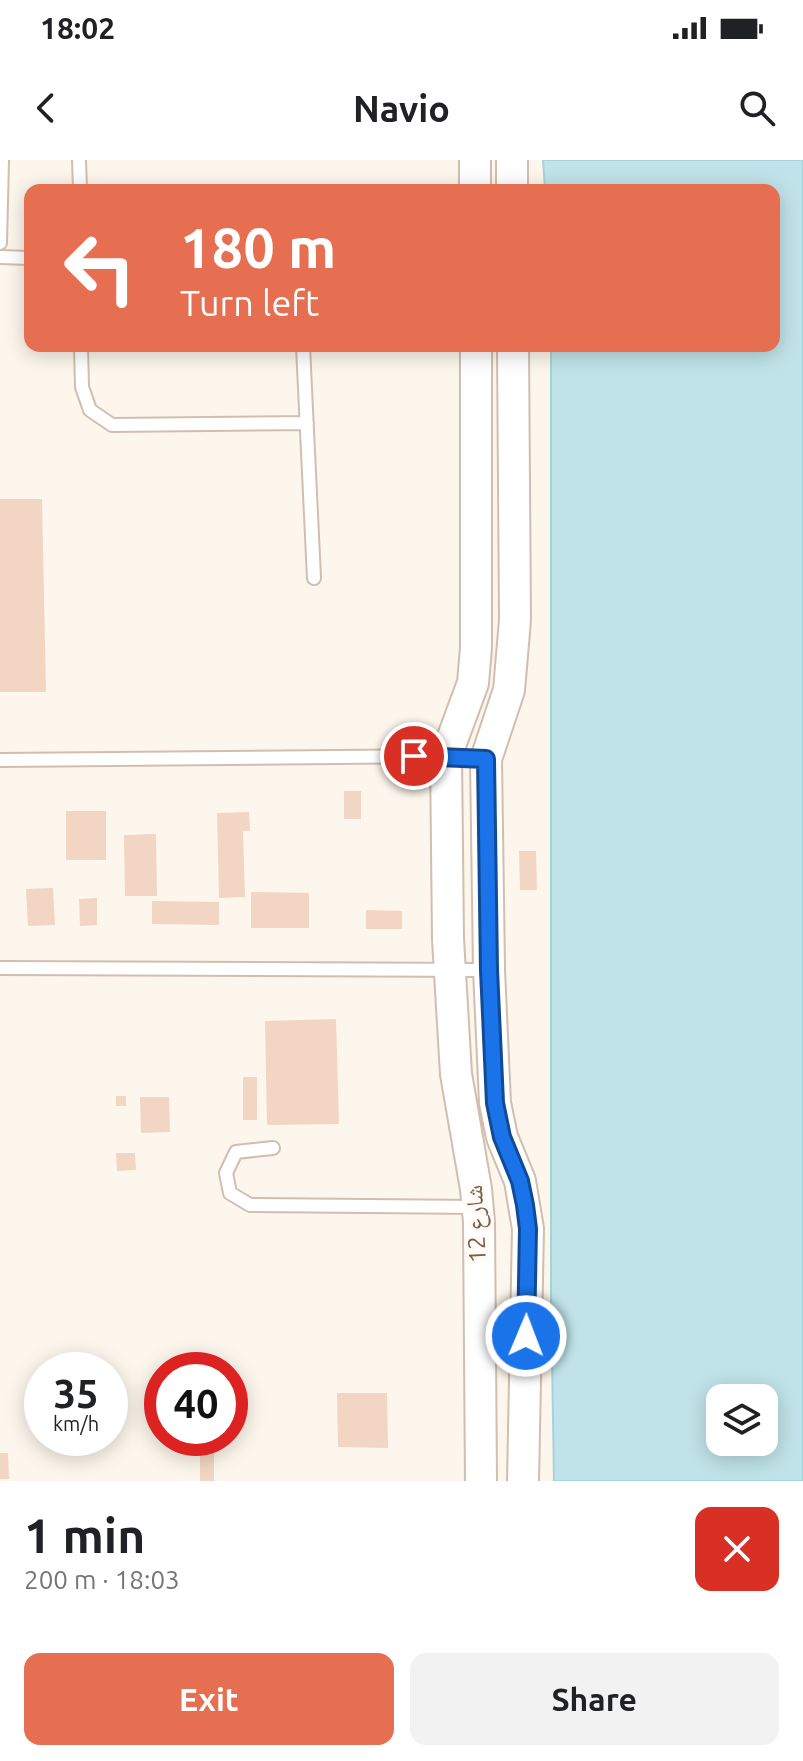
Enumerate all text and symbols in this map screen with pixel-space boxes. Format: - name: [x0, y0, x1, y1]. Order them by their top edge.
- text: 18:02: [40, 11, 115, 45]
- icon: back: [24, 86, 68, 130]
- icon: search: [735, 86, 779, 130]
- text: Navio: [353, 88, 450, 129]
- icon: left: [48, 216, 152, 320]
- text: 180 m: [180, 216, 336, 279]
- text: Turn left: [180, 282, 319, 323]
- pin: [380, 722, 448, 790]
- icon: arrive: [392, 734, 436, 778]
- street label: شارع 12: [460, 1184, 493, 1264]
- position arrow: [484, 1294, 568, 1378]
- speed limit sign: 40: [144, 1352, 248, 1456]
- text: 35: [53, 1371, 99, 1416]
- map controls: [706, 1384, 778, 1456]
- button: layers: [706, 1384, 778, 1456]
- text: km/h: [53, 1412, 99, 1435]
- button: close: [695, 1507, 779, 1591]
- text: 1 min: [24, 1508, 145, 1562]
- text: 200 m · 18:03: [24, 1565, 180, 1594]
- button: Exit: [24, 1653, 394, 1745]
- button: Share: [410, 1653, 779, 1745]

